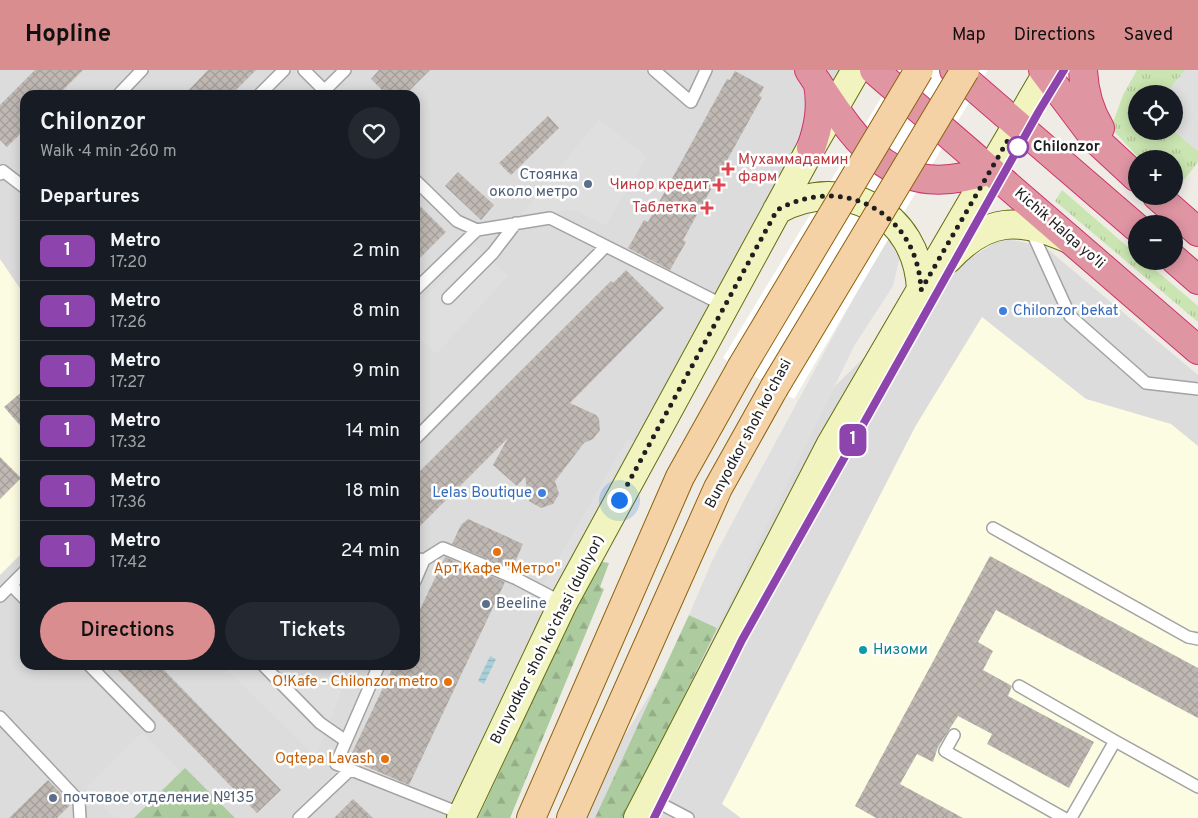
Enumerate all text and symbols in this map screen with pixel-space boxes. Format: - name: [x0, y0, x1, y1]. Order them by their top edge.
- text: Hopline: [25, 20, 111, 50]
- text: Map: [952, 24, 986, 47]
- text: Directions: [1014, 24, 1096, 47]
- text: Saved: [1124, 24, 1173, 47]
- map controls: [1128, 85, 1183, 270]
- button: locate: [1128, 85, 1183, 140]
- button: heart: [348, 107, 400, 159]
- text: Chilonzor: [40, 108, 146, 138]
- marker: Chilonzor: [1007, 136, 1029, 158]
- place label: Chilonzor: [1033, 138, 1101, 157]
- text: Walk · 4 min · 260 m: [40, 142, 176, 162]
- button: +: [1128, 150, 1183, 205]
- place label: Мухаммадамин фарм: [738, 151, 848, 187]
- marker: Мухаммадамин фарм: [722, 163, 734, 175]
- place label: Стоянка около метро: [489, 166, 578, 202]
- place label: Чинор кредит: [609, 176, 709, 195]
- marker: Стоянка около метро: [582, 178, 594, 190]
- marker: Чинор кредит: [713, 179, 725, 191]
- street label: Kichik Halqa yo'li: [1010, 184, 1108, 274]
- text: Departures: [40, 185, 140, 209]
- place label: Таблетка: [632, 199, 697, 218]
- marker: Таблетка: [701, 202, 713, 214]
- button: −: [1128, 215, 1183, 270]
- text: Metro: [110, 229, 161, 253]
- text: 1: [64, 239, 71, 262]
- text: 2 min: [352, 239, 400, 263]
- text: 17:20: [110, 253, 147, 273]
- text: Metro: [110, 289, 161, 313]
- text: 1: [64, 299, 71, 322]
- text: 8 min: [352, 299, 400, 323]
- place label: Chilonzor bekat: [1013, 302, 1118, 321]
- marker: Chilonzor bekat: [997, 305, 1009, 317]
- text: 17:26: [110, 313, 147, 333]
- text: Metro: [110, 349, 161, 373]
- street label: Bunyodkor shoh ko'chasi: [701, 356, 797, 512]
- text: 1: [64, 359, 71, 382]
- text: 9 min: [353, 359, 400, 383]
- text: 17:27: [110, 373, 145, 393]
- text: Metro: [110, 409, 161, 433]
- text: 1: [64, 419, 71, 442]
- text: 14 min: [345, 419, 400, 443]
- line badge: 1: [837, 424, 869, 456]
- text: 1: [849, 428, 857, 451]
- text: 17:32: [110, 433, 146, 453]
- text: Metro: [110, 469, 161, 493]
- text: 1: [64, 479, 71, 502]
- text: 18 min: [345, 479, 400, 503]
- place label: Lelas Boutique: [432, 484, 532, 503]
- marker: Lelas Boutique: [536, 487, 548, 499]
- your location: [607, 488, 632, 513]
- text: 17:36: [110, 493, 146, 513]
- text: Metro: [110, 529, 161, 553]
- street label: Bunyodkor shoh koʻchasi (dublyor): [487, 532, 609, 748]
- text: 1: [64, 539, 71, 562]
- text: 24 min: [341, 539, 400, 563]
- marker: Арт Кафе "Метро": [491, 546, 503, 558]
- text: 17:42: [110, 553, 147, 573]
- place label: Арт Кафе "Метро": [433, 560, 561, 579]
- place label: Beeline: [496, 595, 547, 614]
- marker: Beeline: [480, 598, 492, 610]
- button: Directions: [40, 602, 215, 660]
- button: Tickets: [225, 602, 400, 660]
- place label: Низоми: [873, 641, 928, 660]
- marker: Низоми: [857, 644, 869, 656]
- place label: O!Kafe - Chilonzor metro: [272, 673, 438, 692]
- marker: O!Kafe - Chilonzor metro: [442, 676, 454, 688]
- place label: Oqtepa Lavash: [275, 750, 375, 769]
- marker: Oqtepa Lavash: [379, 753, 391, 765]
- place label: почтовое отделение №135: [63, 789, 254, 808]
- marker: почтовое отделение №135: [47, 792, 59, 804]

